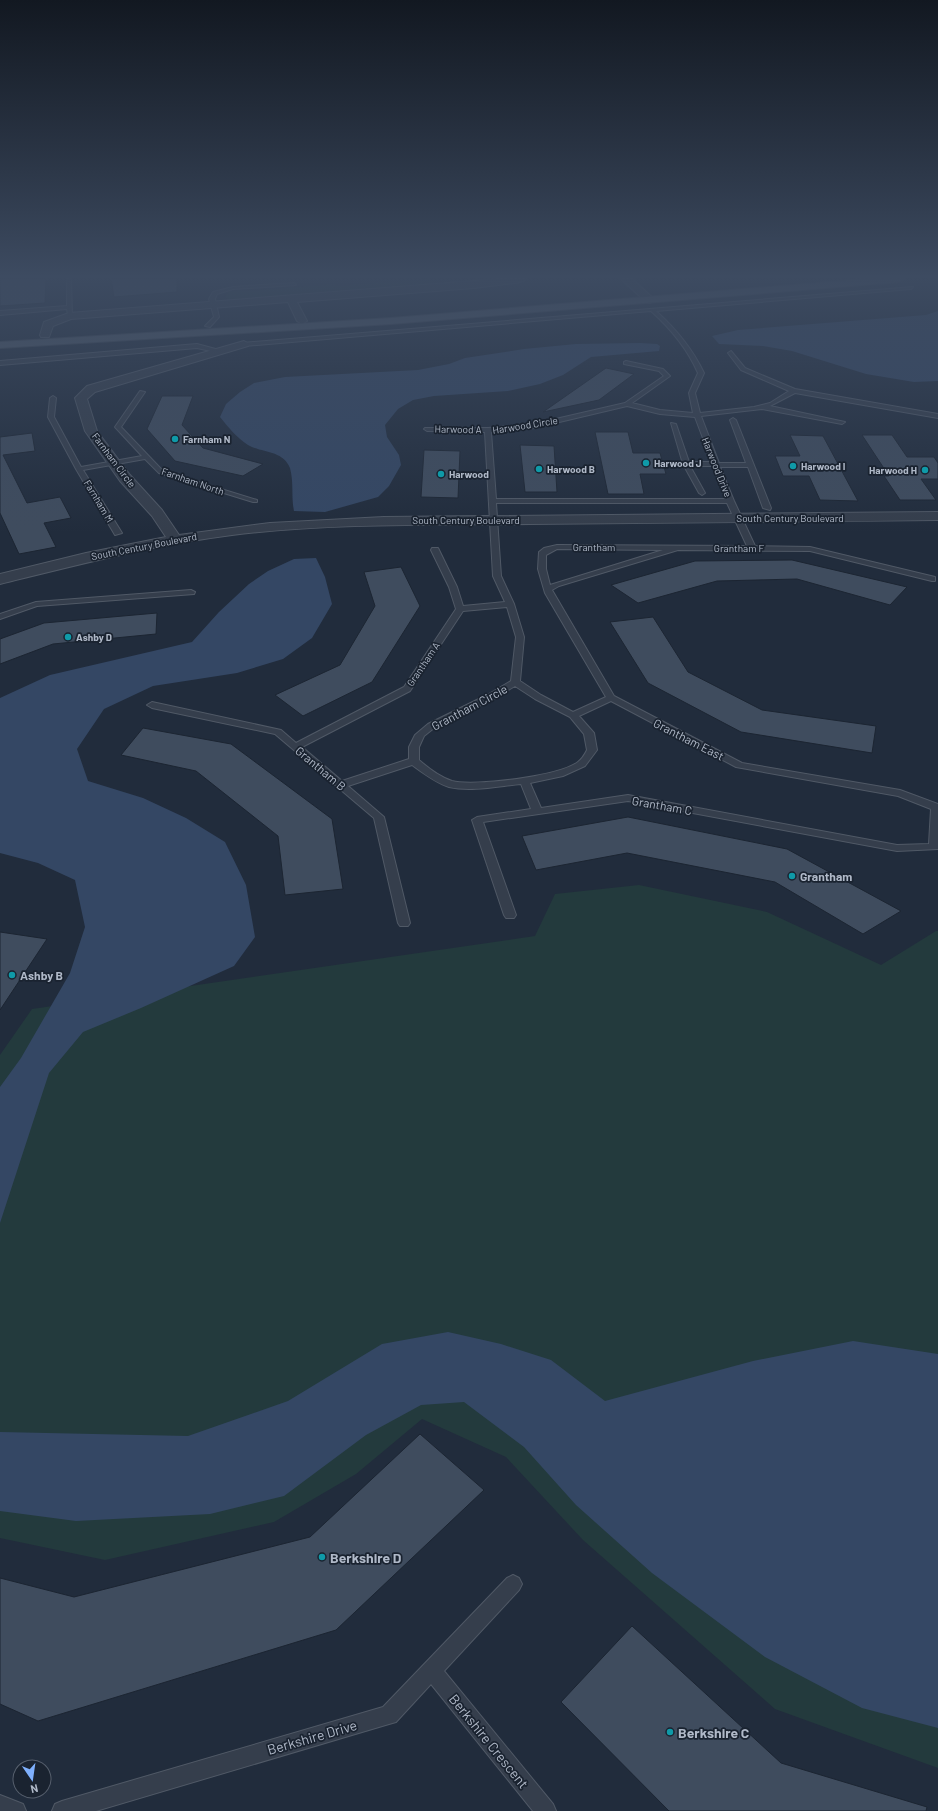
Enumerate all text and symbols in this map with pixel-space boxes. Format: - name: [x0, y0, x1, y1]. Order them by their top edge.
- street label: Harwood Circle: [491, 414, 559, 436]
- street label: Harwood A: [434, 423, 482, 435]
- street label: Farnham Circle: [90, 430, 138, 490]
- place label: Farnham N: [183, 433, 231, 445]
- marker: Farnham N: [170, 434, 180, 444]
- street label: Harwood Drive: [700, 435, 734, 499]
- place label: Harwood J: [654, 457, 702, 469]
- marker: Harwood J: [641, 458, 651, 468]
- place label: Harwood I: [801, 460, 846, 472]
- marker: Harwood I: [788, 461, 798, 471]
- place label: Harwood B: [547, 463, 595, 475]
- marker: Harwood B: [534, 464, 544, 474]
- place label: Harwood H: [869, 464, 917, 476]
- street label: Farnham North: [160, 465, 226, 497]
- marker: Harwood H: [920, 465, 930, 475]
- place label: Harwood: [449, 468, 489, 480]
- marker: Harwood: [436, 469, 446, 479]
- street label: Farnham M: [82, 478, 116, 524]
- street label: South Century Boulevard: [736, 512, 844, 524]
- street label: South Century Boulevard: [412, 514, 520, 526]
- street label: South Century Boulevard: [90, 530, 198, 562]
- street label: Grantham: [573, 541, 615, 553]
- street label: Grantham F: [714, 542, 764, 554]
- place label: Ashby D: [76, 631, 112, 643]
- marker: Ashby D: [63, 632, 73, 642]
- street label: Grantham A: [404, 640, 442, 688]
- street label: Grantham Circle: [429, 681, 509, 733]
- street label: Grantham East: [651, 715, 727, 763]
- street label: Grantham B: [293, 743, 349, 793]
- street label: Grantham C: [631, 793, 693, 817]
- place label: Grantham: [800, 869, 852, 883]
- marker: Grantham: [787, 871, 797, 881]
- place label: Ashby B: [20, 968, 63, 982]
- marker: Ashby B: [7, 970, 17, 980]
- place label: Berkshire D: [330, 1549, 402, 1566]
- marker: Berkshire D: [317, 1552, 327, 1562]
- street label: Berkshire Crescent: [446, 1690, 532, 1792]
- street label: Berkshire Drive: [265, 1716, 359, 1758]
- place label: Berkshire C: [678, 1724, 749, 1741]
- marker: Berkshire C: [665, 1727, 675, 1737]
- north arrow: [12, 1759, 52, 1799]
- text: N: [29, 1782, 39, 1796]

